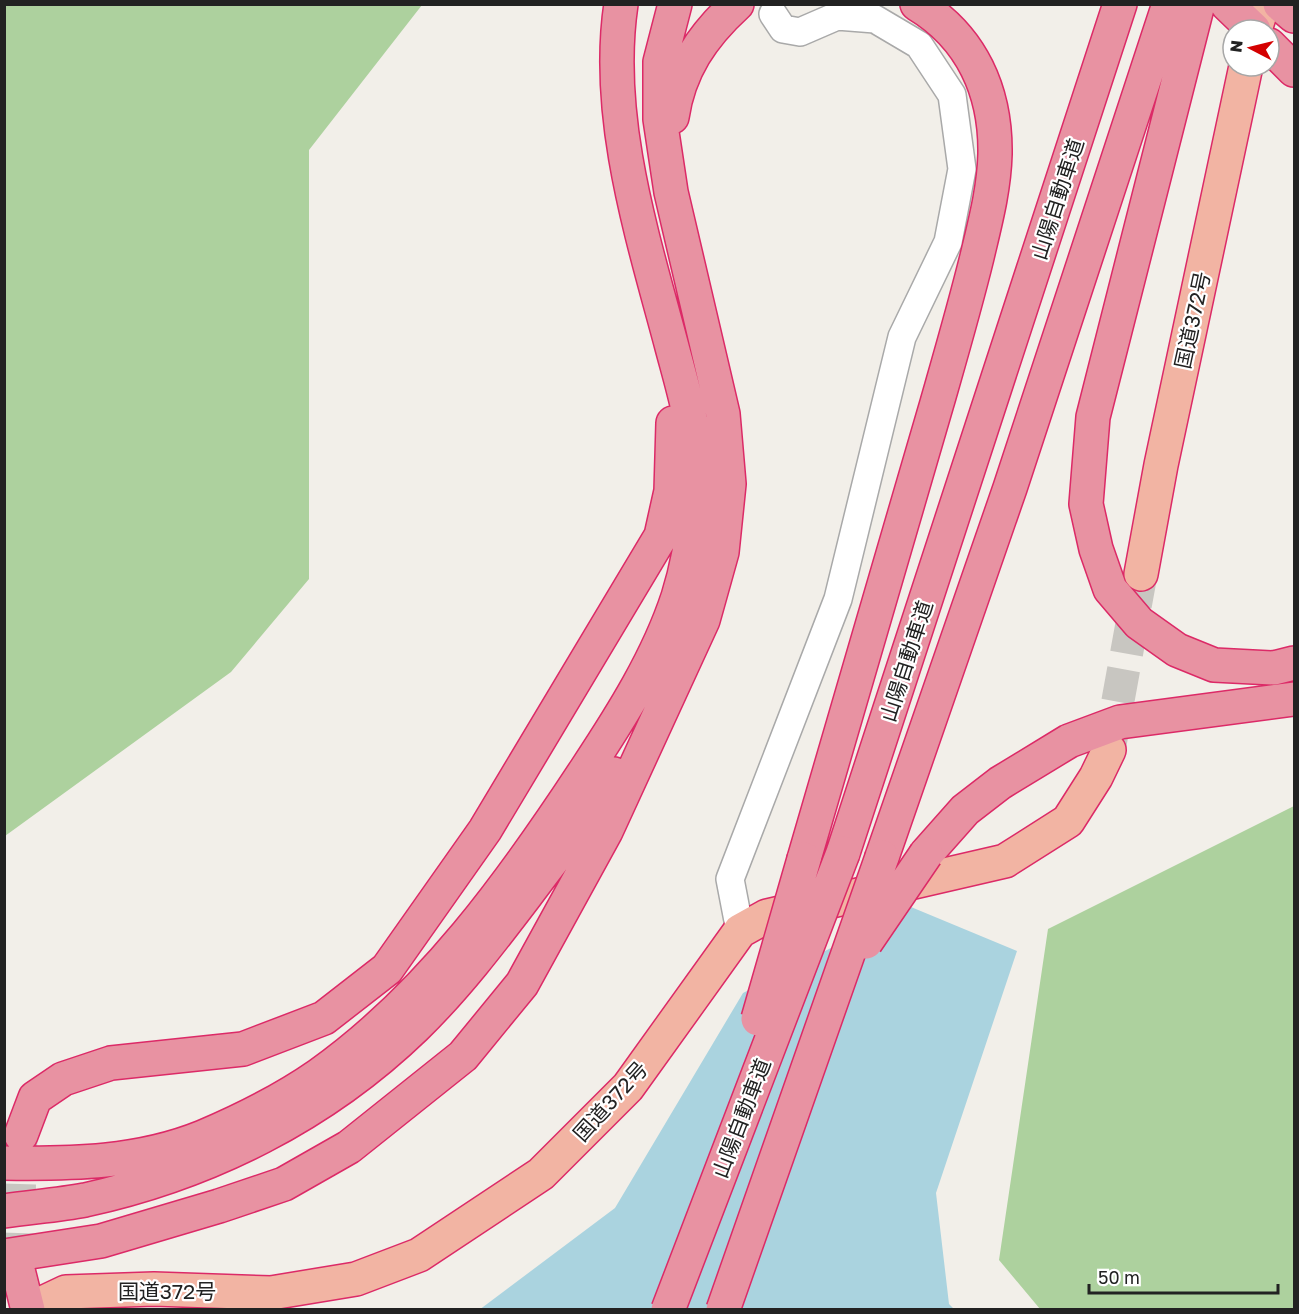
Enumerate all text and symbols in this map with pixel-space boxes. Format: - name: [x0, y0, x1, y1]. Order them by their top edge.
- north arrow: [1221, 18, 1281, 78]
- text: N: [1225, 39, 1247, 53]
- street label: 山陽自動車道: [1025, 135, 1089, 263]
- street label: 国道372号: [1169, 269, 1215, 371]
- street label: 山陽自動車道: [874, 597, 938, 725]
- street label: 山陽自動車道: [706, 1055, 776, 1181]
- street label: 国道372号: [567, 1056, 653, 1146]
- scale bar: [1089, 1257, 1278, 1295]
- text: 50 m: [1098, 1266, 1140, 1288]
- street label: 国道372号: [118, 1278, 216, 1304]

